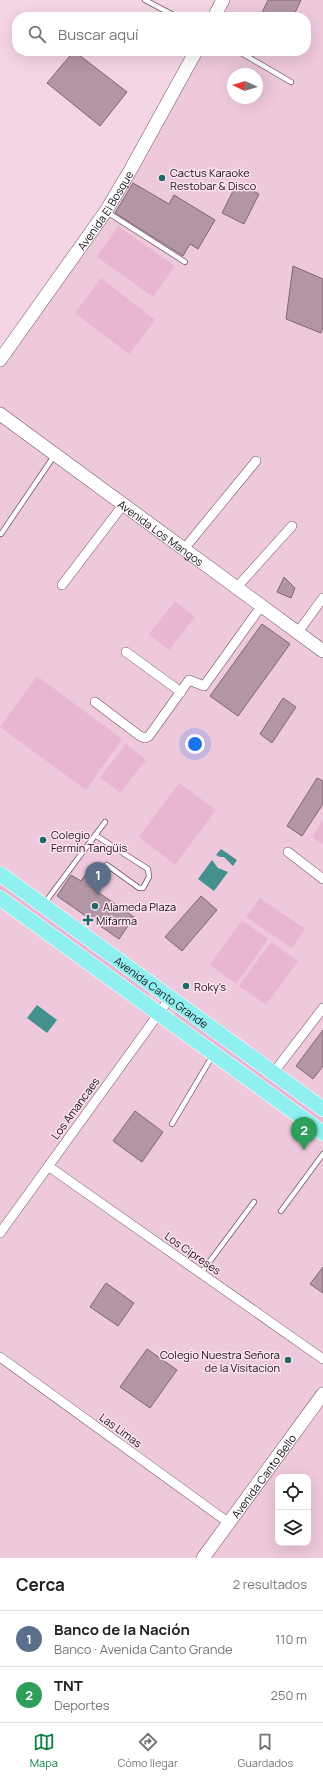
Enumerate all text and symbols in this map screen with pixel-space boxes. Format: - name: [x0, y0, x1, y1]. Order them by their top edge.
- search box: [12, 12, 311, 56]
- icon: search: [26, 23, 48, 45]
- text: Buscar aquí: [58, 24, 139, 45]
- north arrow: [227, 68, 263, 104]
- place label: Cactus Karaoke Restobar & Disco: [170, 165, 257, 193]
- street label: Avenida El Bosque: [73, 167, 136, 253]
- marker: Cactus Karaoke Restobar & Disco: [157, 173, 167, 183]
- street label: Avenida Los Mangos: [115, 496, 207, 569]
- your location: [185, 734, 205, 754]
- place label: Colegio Fermín Tangüis: [51, 827, 127, 855]
- marker: Colegio Fermín Tangüis: [38, 835, 48, 845]
- pin: 1: [85, 862, 111, 895]
- place label: Alameda Plaza: [103, 899, 176, 914]
- marker: Alameda Plaza: [90, 901, 100, 911]
- place label: Mifarma: [96, 913, 137, 928]
- marker: Mifarma: [83, 915, 93, 925]
- street label: Avenida Canto Grande: [112, 952, 212, 1031]
- place label: Roky's: [194, 979, 226, 994]
- marker: Roky's: [181, 981, 191, 991]
- street label: Los Amancaes: [47, 1074, 103, 1142]
- pin: 2: [291, 1117, 317, 1150]
- street label: Los Cipreses: [162, 1228, 224, 1278]
- place label: Colegio Nuestra Señora de la Visitacion: [160, 1347, 280, 1375]
- marker: Colegio Nuestra Señora de la Visitacion: [283, 1355, 293, 1365]
- street label: Las Limas: [97, 1409, 145, 1451]
- street label: Avenida Canto Bello: [228, 1430, 299, 1521]
- map controls: [275, 1474, 311, 1546]
- button: locate: [275, 1474, 311, 1510]
- button: layers: [275, 1510, 311, 1546]
- text: Cerca: [16, 1573, 65, 1596]
- text: 2 resultados: [233, 1575, 307, 1593]
- text: Banco de la Nación: [54, 1619, 190, 1640]
- text: 1: [26, 1630, 32, 1648]
- text: 110 m: [275, 1630, 307, 1648]
- text: Banco · Avenida Canto Grande: [54, 1640, 233, 1658]
- text: TNT: [54, 1675, 83, 1696]
- text: 2: [25, 1686, 33, 1704]
- text: 250 m: [271, 1686, 307, 1704]
- text: Deportes: [54, 1696, 110, 1714]
- tab: Mapa: [30, 1731, 58, 1770]
- tab: Cómo llegar: [117, 1731, 178, 1770]
- tab: Guardados: [238, 1731, 293, 1770]

